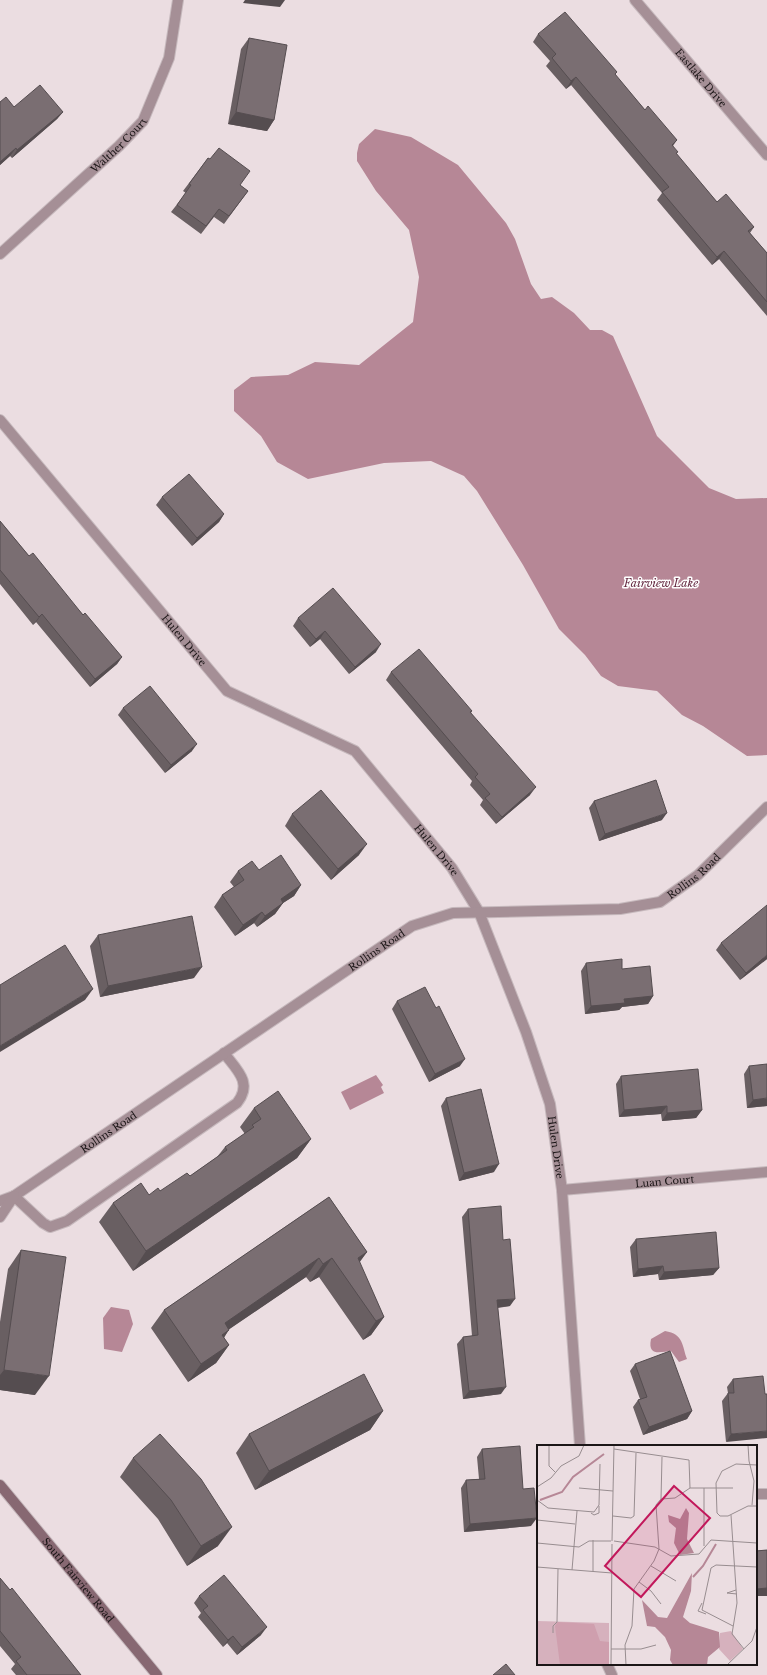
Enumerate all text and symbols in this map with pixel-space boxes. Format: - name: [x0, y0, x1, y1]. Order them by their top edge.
- street label: Eastlake Drive: [673, 46, 730, 110]
- street label: Walther Court: [87, 116, 150, 176]
- water label: Fairview Lake: [623, 576, 698, 590]
- street label: Hulen Drive: [159, 612, 210, 669]
- street label: Hulen Drive: [412, 821, 462, 878]
- street label: Rollins Road: [664, 850, 723, 902]
- street label: Rollins Road: [346, 926, 407, 974]
- street label: Rollins Road: [78, 1108, 139, 1156]
- street label: Hulen Drive: [545, 1115, 567, 1180]
- street label: Luan Court: [635, 1172, 695, 1190]
- inset map: [537, 1445, 757, 1665]
- street label: South Fairview Road: [40, 1535, 117, 1625]

